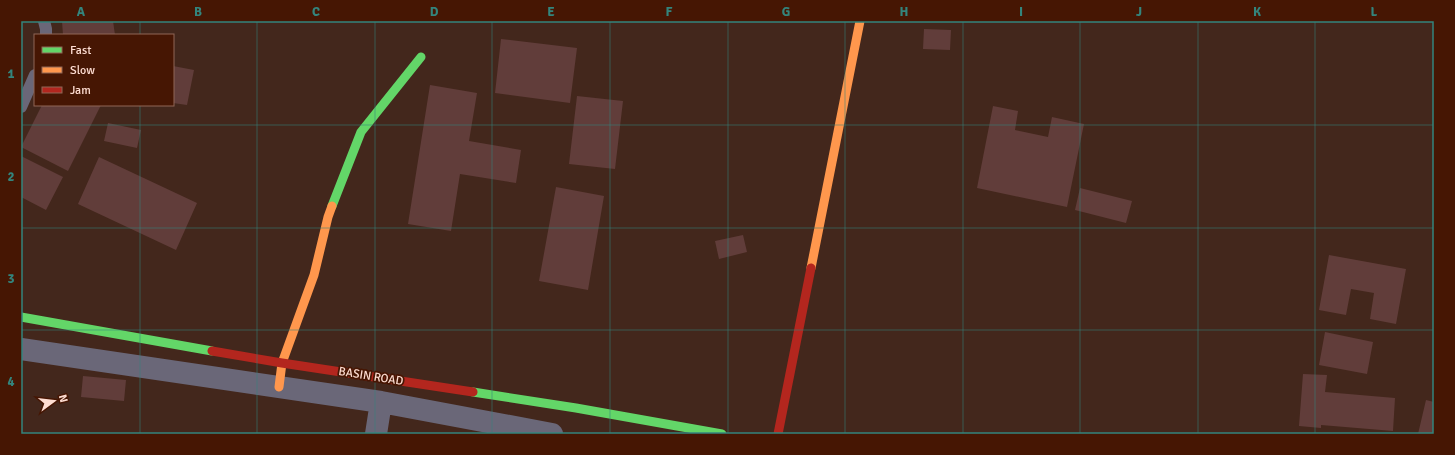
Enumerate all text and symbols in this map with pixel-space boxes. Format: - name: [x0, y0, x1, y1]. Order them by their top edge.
- text: A: [77, 4, 86, 20]
- text: B: [194, 4, 202, 20]
- text: C: [312, 4, 320, 20]
- text: D: [430, 4, 439, 20]
- text: E: [547, 4, 555, 20]
- text: F: [666, 4, 673, 20]
- text: G: [782, 4, 790, 20]
- text: H: [900, 4, 908, 20]
- text: I: [1019, 4, 1023, 20]
- text: J: [1136, 4, 1142, 20]
- text: K: [1253, 4, 1261, 20]
- text: L: [1371, 4, 1378, 20]
- legend: [34, 34, 174, 106]
- text: Fast: [70, 43, 91, 58]
- text: Slow: [70, 63, 95, 78]
- text: 1: [7, 66, 15, 82]
- text: Jam: [70, 83, 91, 98]
- text: 2: [7, 169, 15, 185]
- text: 3: [7, 271, 15, 287]
- street label: BASIN ROAD: [337, 364, 405, 389]
- text: 4: [7, 374, 15, 390]
- north arrow: [34, 381, 74, 421]
- text: N: [56, 393, 70, 404]

